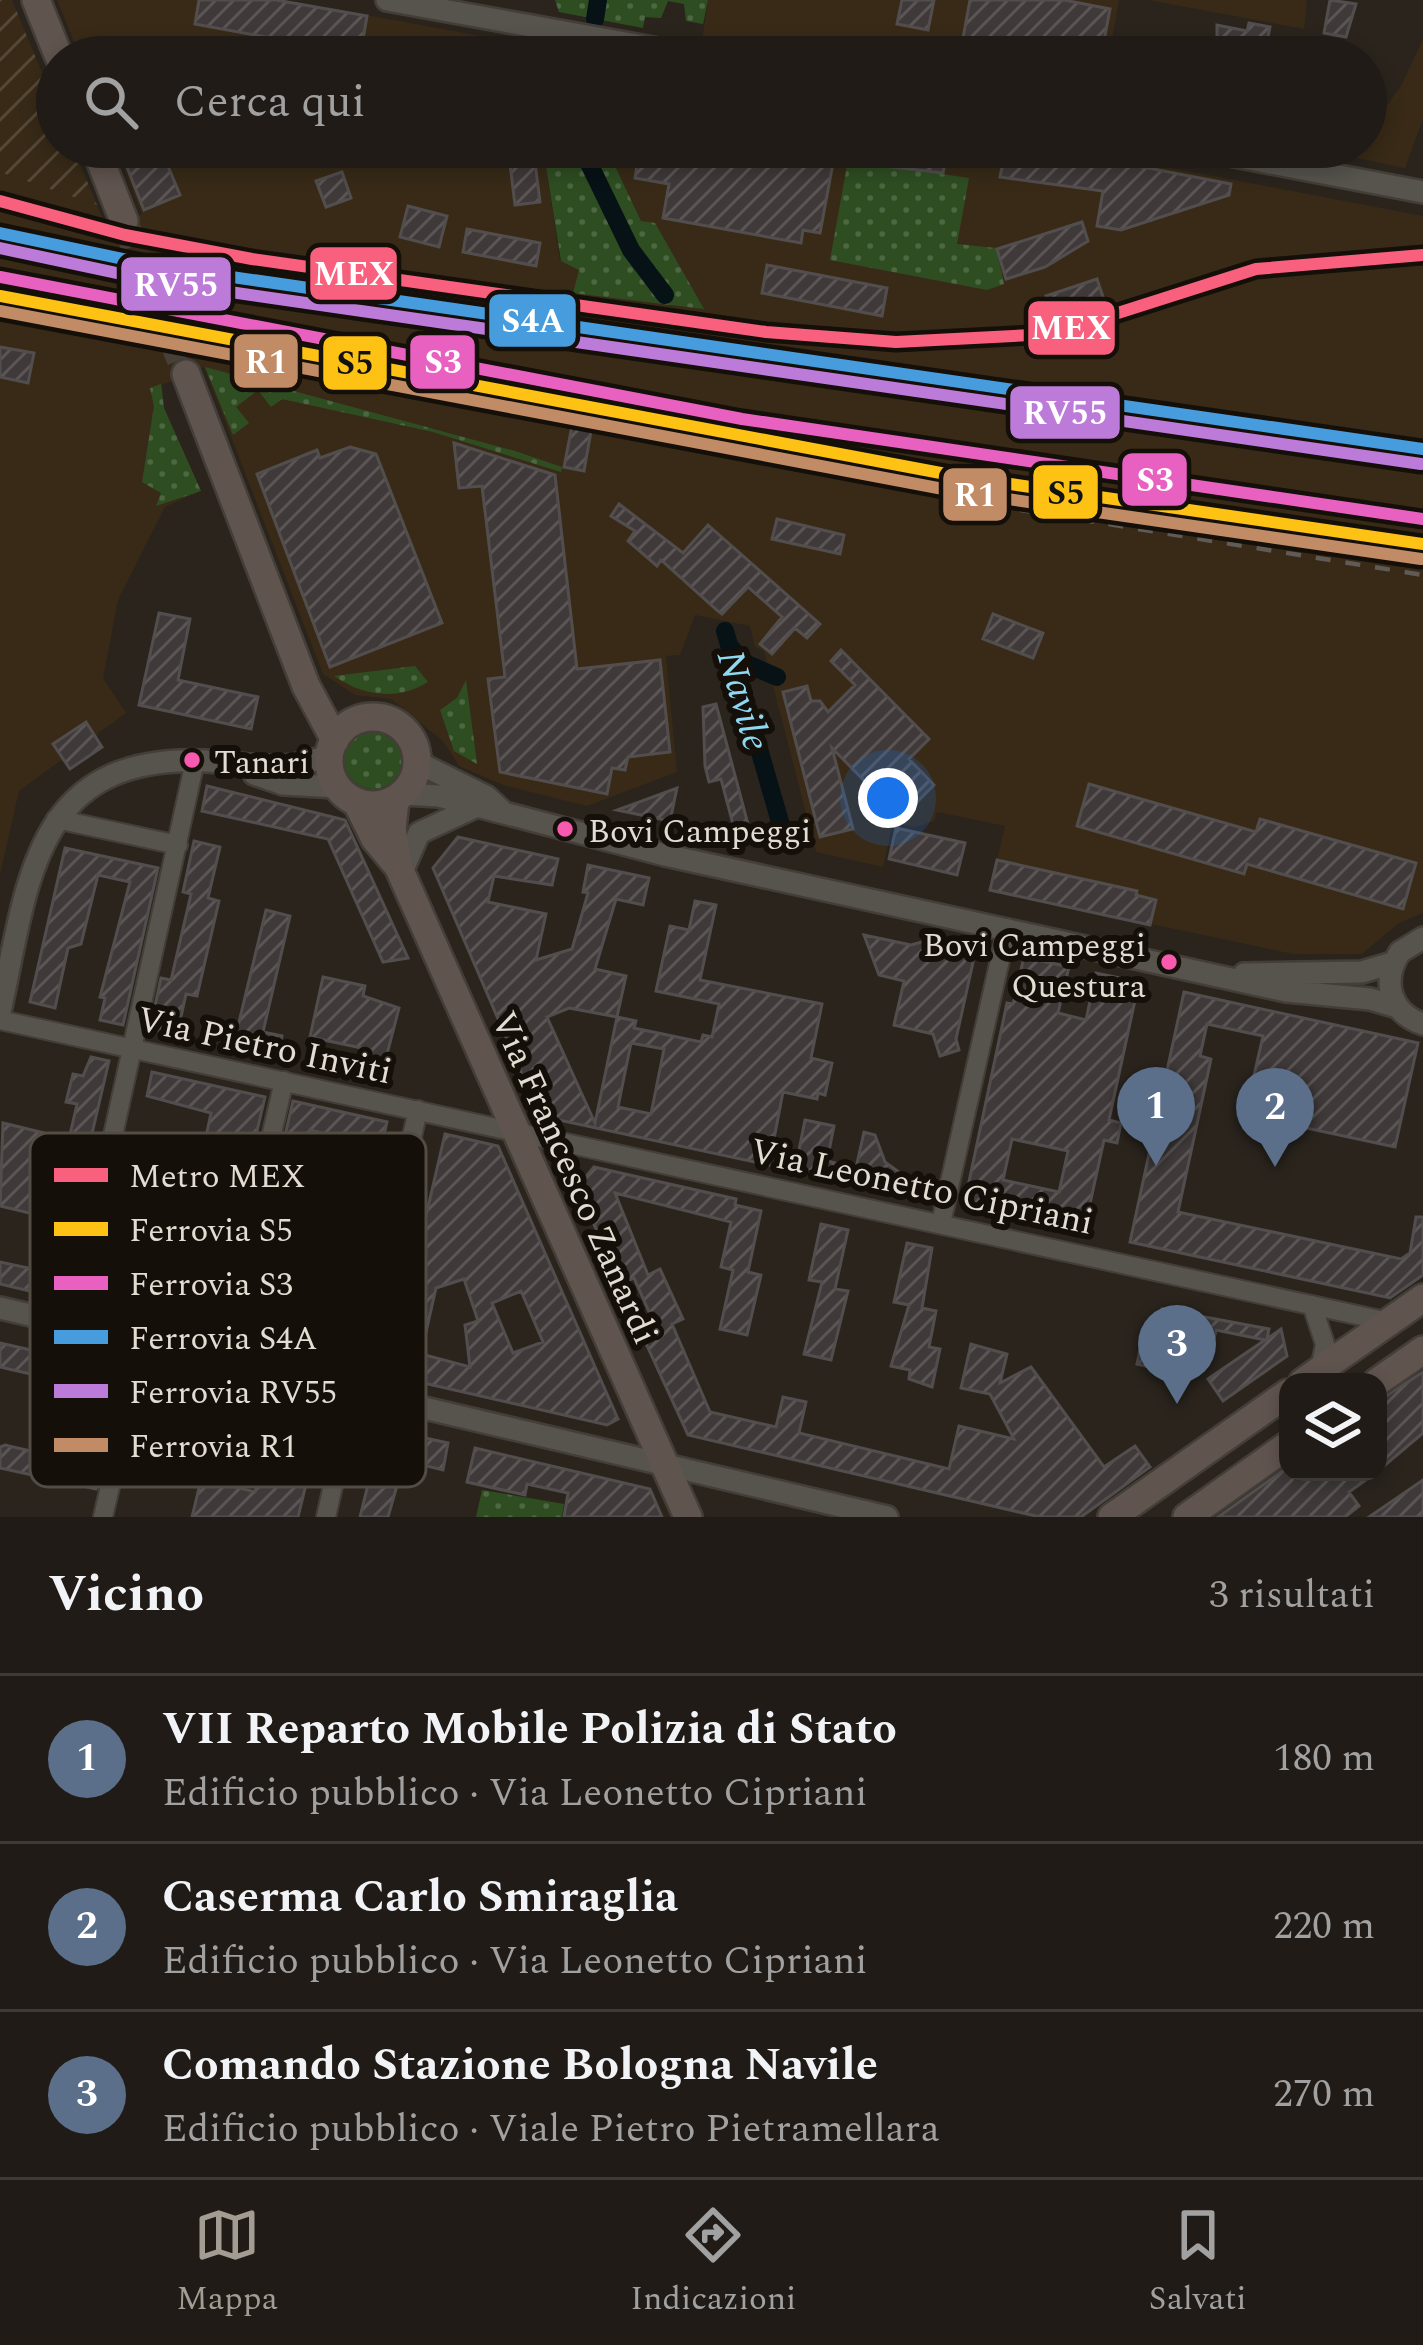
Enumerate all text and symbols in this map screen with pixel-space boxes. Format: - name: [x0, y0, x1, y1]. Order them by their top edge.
- search box: [36, 36, 1387, 168]
- text: Cerca qui: [174, 68, 366, 137]
- icon: search: [78, 69, 144, 135]
- line badge: MEX: [308, 245, 399, 302]
- text: MEX: [314, 250, 394, 300]
- line badge: RV55: [119, 255, 233, 313]
- text: RV55: [133, 261, 219, 311]
- line badge: S4A: [487, 292, 578, 349]
- text: S4A: [502, 297, 564, 347]
- line badge: MEX: [1026, 299, 1117, 357]
- text: MEX: [1031, 304, 1111, 354]
- line badge: R1: [232, 332, 300, 390]
- line badge: S3: [408, 333, 477, 391]
- line badge: S5: [321, 334, 389, 392]
- text: R1: [245, 338, 287, 388]
- text: S3: [424, 338, 462, 388]
- text: S5: [336, 339, 374, 389]
- line badge: RV55: [1008, 384, 1122, 441]
- text: RV55: [1022, 389, 1108, 439]
- line badge: S3: [1120, 451, 1189, 508]
- text: S3: [1136, 456, 1174, 506]
- line badge: S5: [1031, 463, 1100, 521]
- line badge: R1: [941, 466, 1009, 523]
- text: S5: [1047, 469, 1085, 519]
- text: R1: [954, 471, 996, 521]
- water label: Navile: [700, 643, 785, 758]
- place label: Tanari: [214, 738, 310, 788]
- marker: Tanari: [181, 749, 203, 771]
- your location: [858, 768, 918, 828]
- place label: Bovi Campeggi: [588, 807, 811, 857]
- marker: Bovi Campeggi: [554, 818, 576, 840]
- place label: Bovi Campeggi Questura: [923, 921, 1146, 1012]
- marker: Bovi Campeggi Questura: [1158, 951, 1180, 973]
- street label: Via Pietro Inviti: [132, 993, 397, 1100]
- street label: Via Francesco Zanardi: [475, 1003, 672, 1353]
- pin: 1: [1117, 1067, 1195, 1166]
- pin: 2: [1236, 1068, 1314, 1167]
- street label: Via Leonetto Cipriani: [745, 1124, 1098, 1251]
- legend: [30, 1133, 426, 1487]
- text: Metro MEX: [129, 1152, 305, 1202]
- text: Ferrovia S5: [129, 1206, 293, 1256]
- text: Ferrovia S3: [129, 1260, 293, 1310]
- pin: 3: [1138, 1305, 1216, 1404]
- text: Ferrovia S4A: [129, 1314, 318, 1364]
- text: Ferrovia RV55: [129, 1368, 337, 1418]
- map controls: [1279, 1373, 1387, 1481]
- button: layers: [1279, 1373, 1387, 1481]
- text: Ferrovia R1: [129, 1422, 297, 1472]
- text: Vicino: [48, 1556, 204, 1634]
- text: 3 risultati: [1209, 1566, 1375, 1625]
- text: VII Reparto Mobile Polizia di Stato: [162, 1695, 897, 1764]
- text: 1: [76, 1729, 98, 1788]
- text: 180 m: [1273, 1729, 1375, 1788]
- text: Edificio pubblico · Via Leonetto Cipriani: [162, 1764, 867, 1823]
- text: Caserma Carlo Smiraglia: [162, 1863, 678, 1932]
- text: 2: [76, 1897, 98, 1956]
- text: 220 m: [1273, 1897, 1375, 1956]
- text: Edificio pubblico · Via Leonetto Cipriani: [162, 1932, 867, 1991]
- text: Comando Stazione Bologna Navile: [162, 2031, 878, 2100]
- text: 3: [76, 2065, 98, 2124]
- text: 270 m: [1273, 2065, 1375, 2124]
- text: Edificio pubblico · Viale Pietro Pietramellara: [162, 2100, 940, 2159]
- tab: Mappa: [176, 2202, 278, 2324]
- tab: Indicazioni: [630, 2202, 796, 2324]
- tab: Salvati: [1149, 2202, 1247, 2324]

